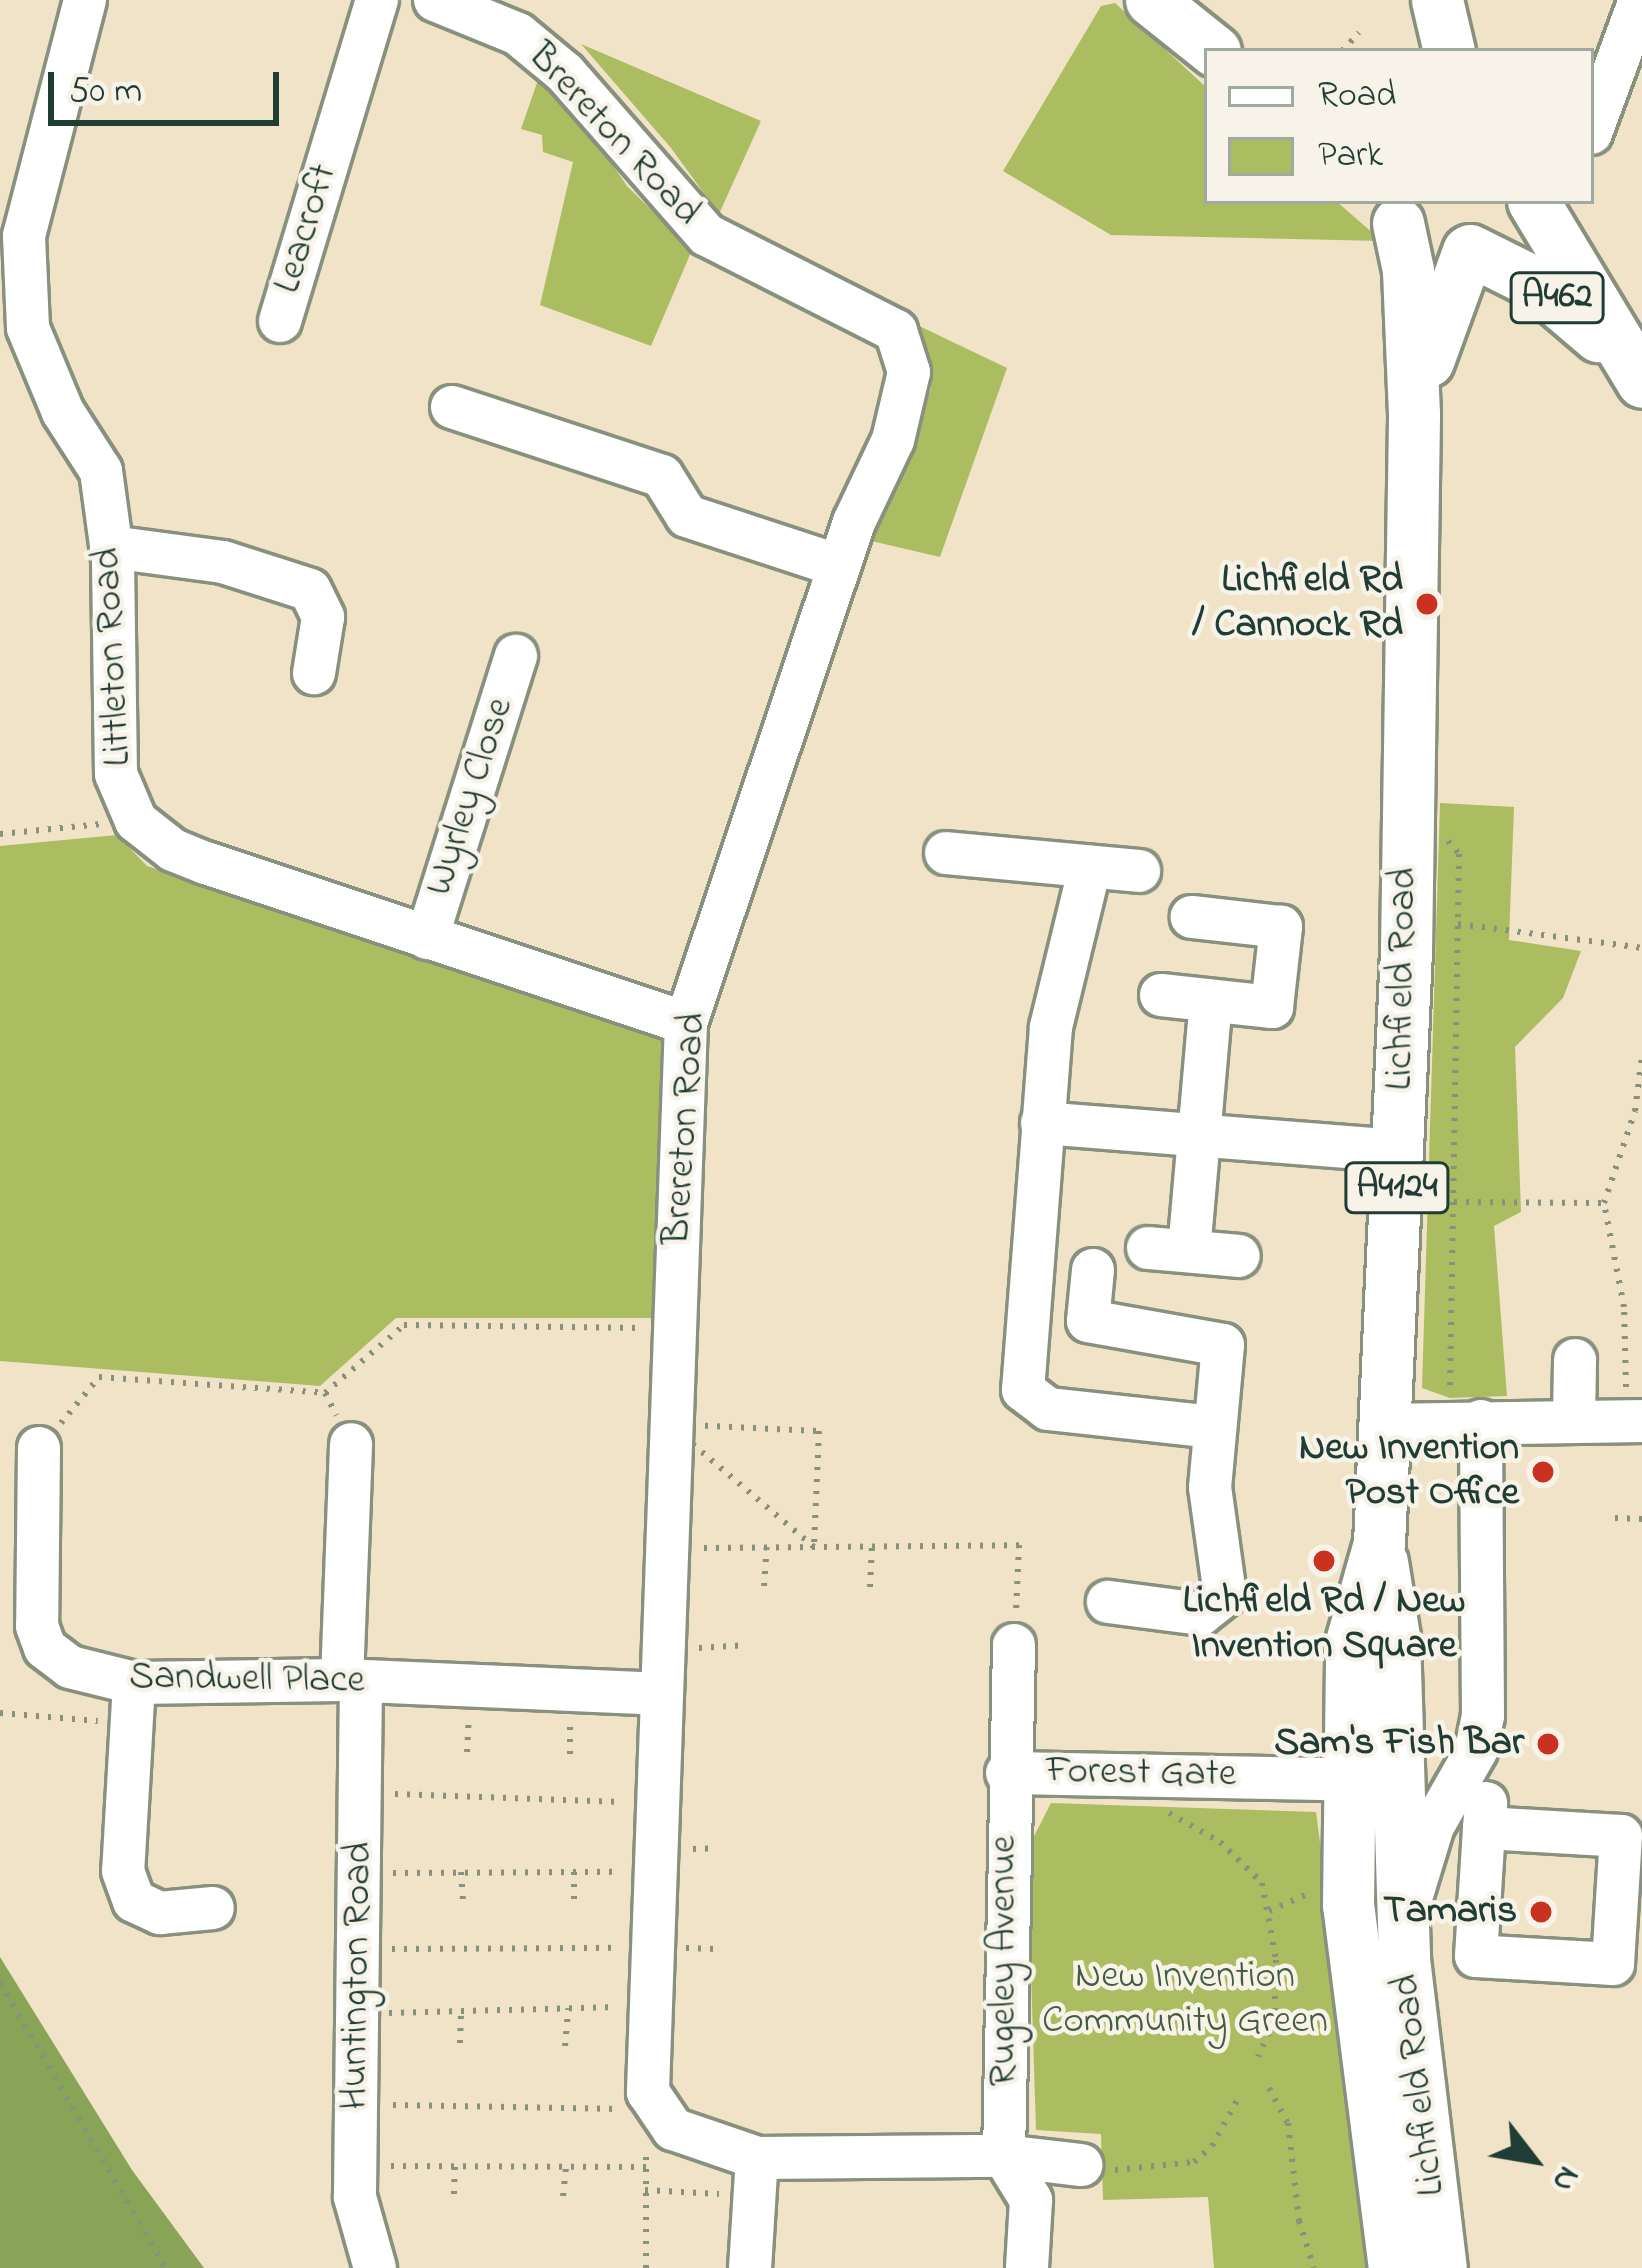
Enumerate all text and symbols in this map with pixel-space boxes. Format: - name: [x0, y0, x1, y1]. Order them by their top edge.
- street label: Brereton Road: [517, 34, 709, 236]
- scale bar: [54, 48, 285, 122]
- legend: [1204, 48, 1594, 204]
- text: 50 m: [69, 66, 142, 119]
- text: Road: [1318, 70, 1396, 123]
- text: Park: [1318, 130, 1383, 183]
- street label: Leacroft: [265, 159, 349, 299]
- road number: A462: [1509, 268, 1605, 328]
- street label: Littleton Road: [85, 546, 143, 768]
- place label: Lichfield Rd / Cannock Rd: [1192, 559, 1403, 650]
- marker: Lichfield Rd / Cannock Rd: [1414, 591, 1440, 617]
- street label: Wyrley Close: [417, 692, 525, 902]
- street label: Lichfield Road: [1378, 867, 1428, 1091]
- street label: Brereton Road: [655, 1011, 717, 1247]
- road number: A4124: [1343, 1158, 1451, 1218]
- place label: New Invention Post Office: [1299, 1427, 1519, 1518]
- marker: New Invention Post Office: [1530, 1459, 1556, 1485]
- marker: Lichfield Rd / New Invention Square: [1311, 1548, 1337, 1574]
- place label: Lichfield Rd / New Invention Square: [1183, 1580, 1465, 1671]
- street label: Sandwell Place: [129, 1655, 365, 1705]
- place label: Sam's Fish Bar: [1274, 1721, 1524, 1767]
- marker: Sam's Fish Bar: [1535, 1731, 1561, 1757]
- street label: Forest Gate: [1045, 1749, 1237, 1799]
- street label: Rugeley Avenue: [982, 1836, 1028, 2086]
- street label: Huntington Road: [332, 1842, 384, 2110]
- place label: Tamaris: [1383, 1889, 1517, 1935]
- marker: Tamaris: [1528, 1899, 1554, 1925]
- park label: New Invention Community Green: [1042, 1955, 1328, 2046]
- street label: Lichfield Road: [1383, 1972, 1457, 2198]
- north arrow: [1474, 2100, 1594, 2220]
- text: N: [1539, 2157, 1591, 2200]

